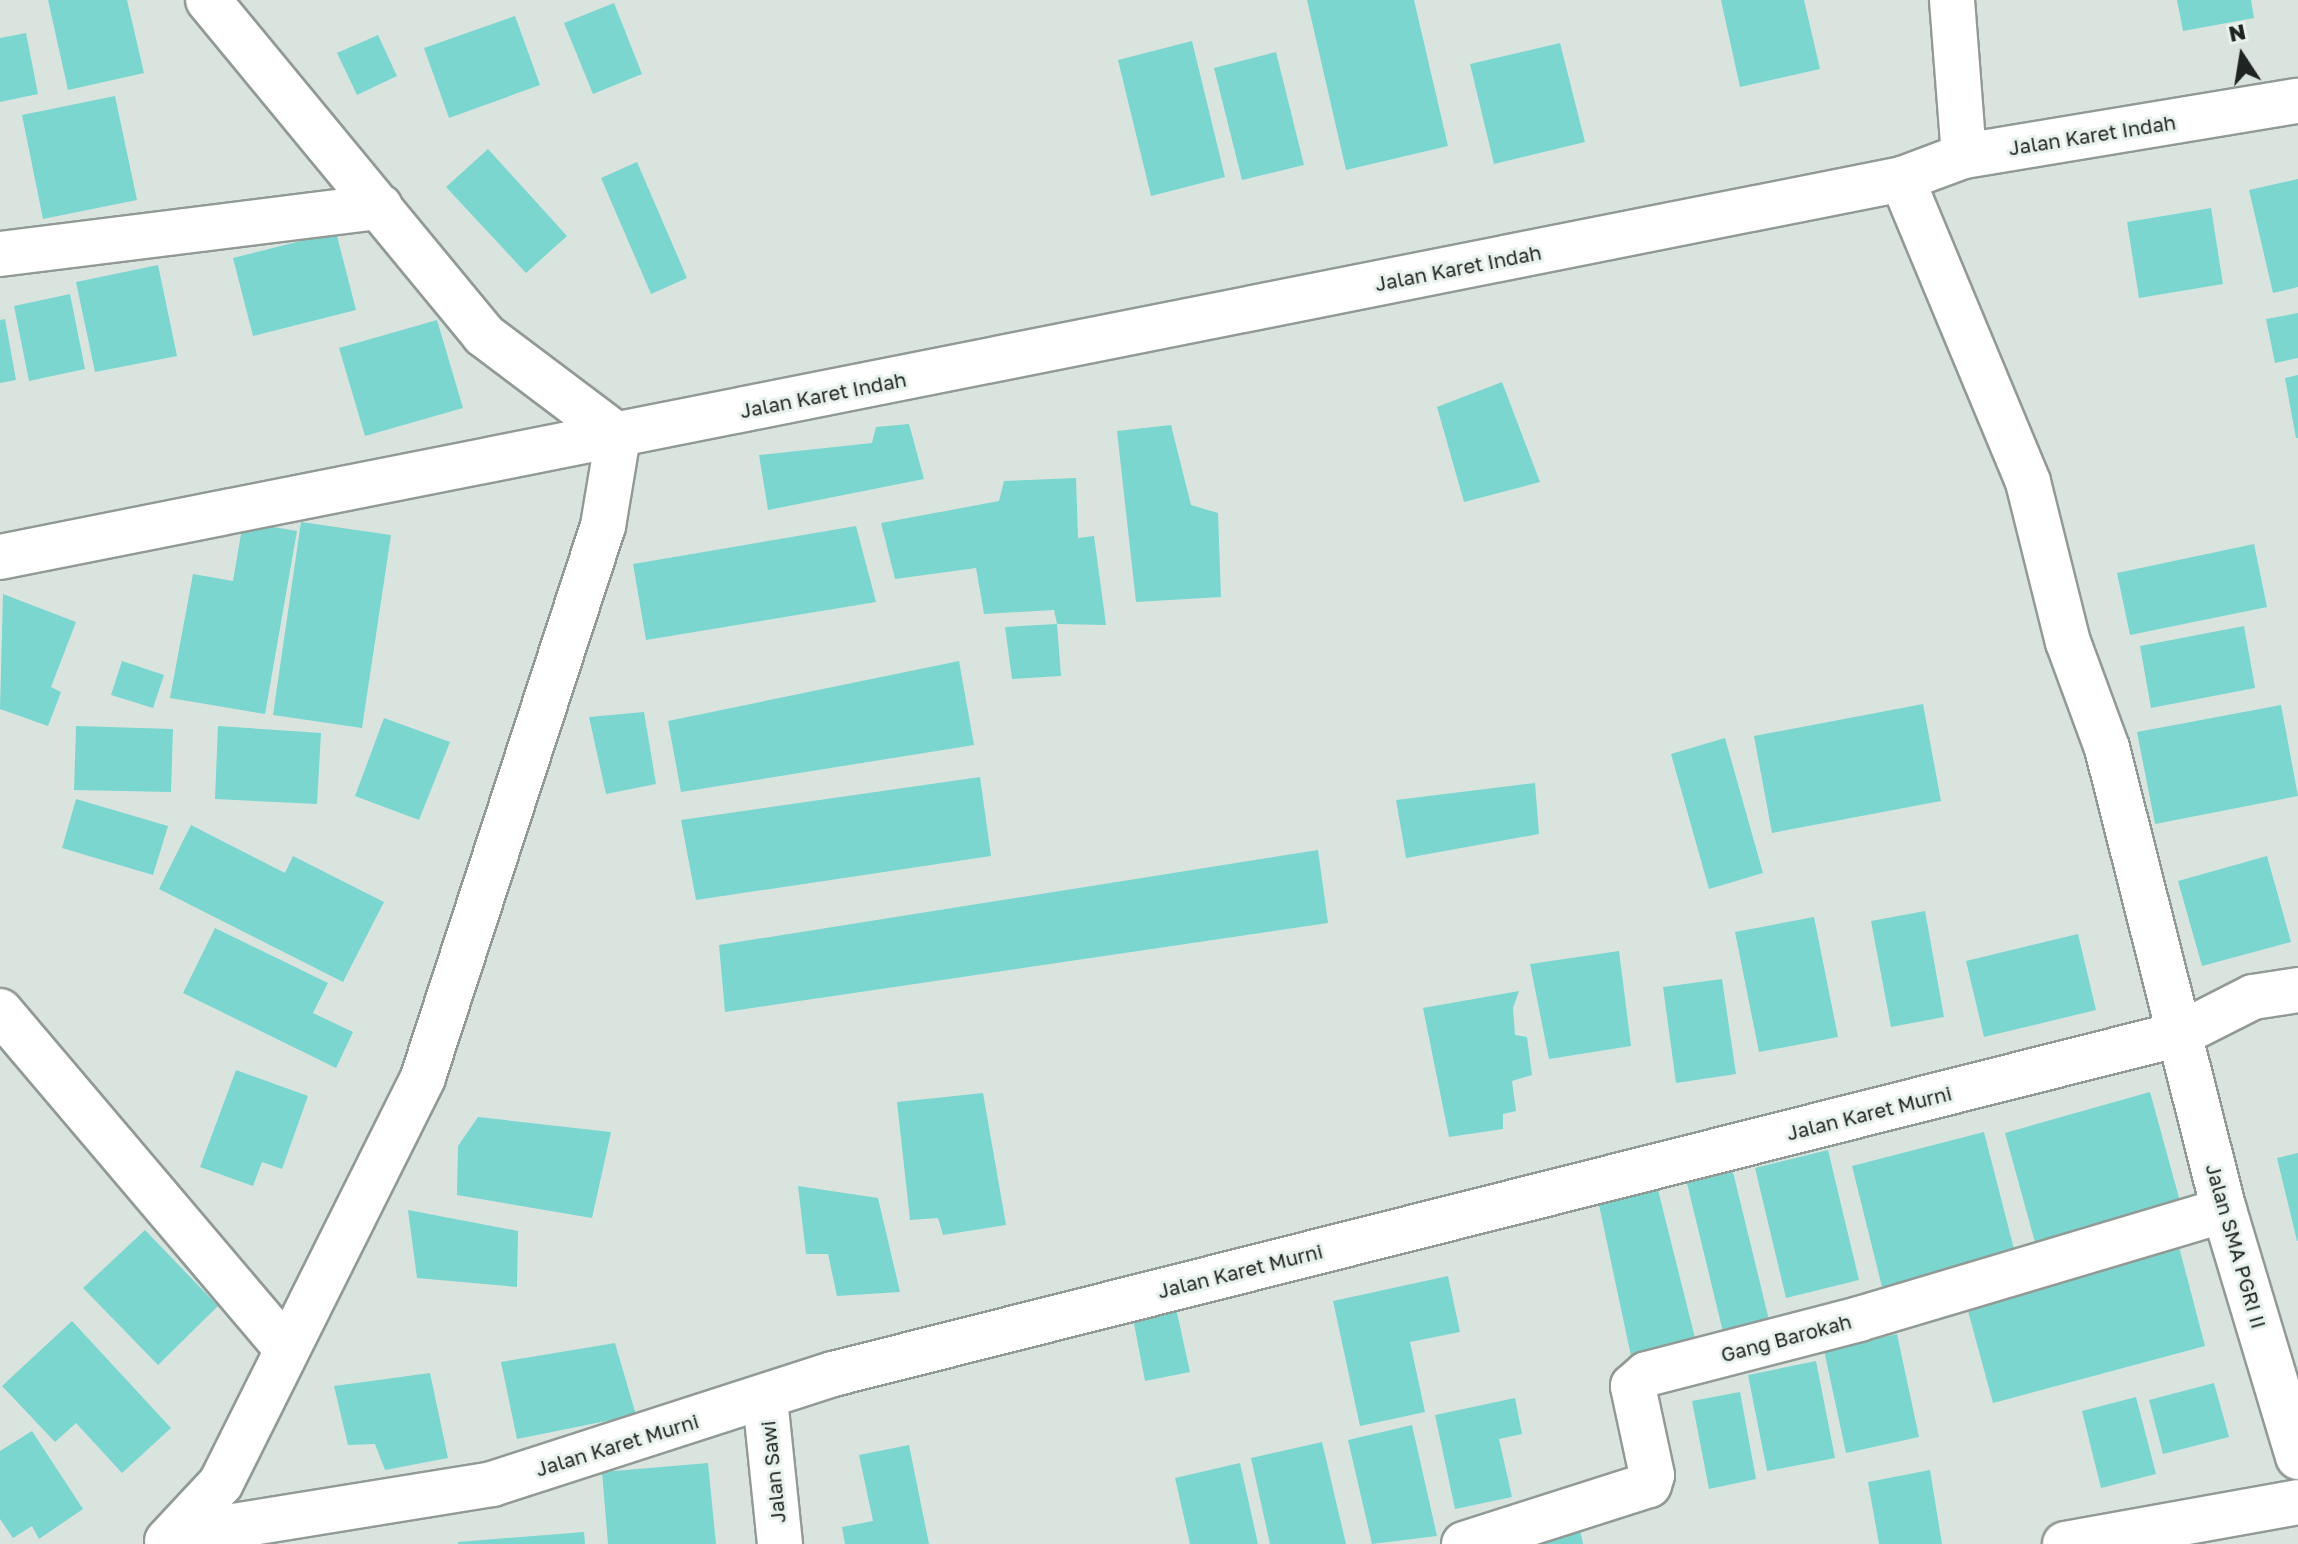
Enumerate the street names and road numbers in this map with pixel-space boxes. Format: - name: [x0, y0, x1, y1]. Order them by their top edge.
- street label: Jalan Karet Indah: [2007, 110, 2177, 160]
- street label: Jalan Karet Indah: [1373, 240, 1543, 296]
- street label: Jalan Karet Indah: [738, 367, 908, 423]
- street label: Jalan Karet Murni: [1784, 1081, 1954, 1145]
- street label: Jalan SMA PGRI II: [2201, 1161, 2271, 1331]
- street label: Jalan Karet Murni: [1155, 1239, 1325, 1303]
- street label: Gang Barokah: [1718, 1309, 1854, 1367]
- street label: Jalan Karet Murni: [533, 1409, 701, 1481]
- street label: Jalan Sawi: [756, 1420, 790, 1524]

